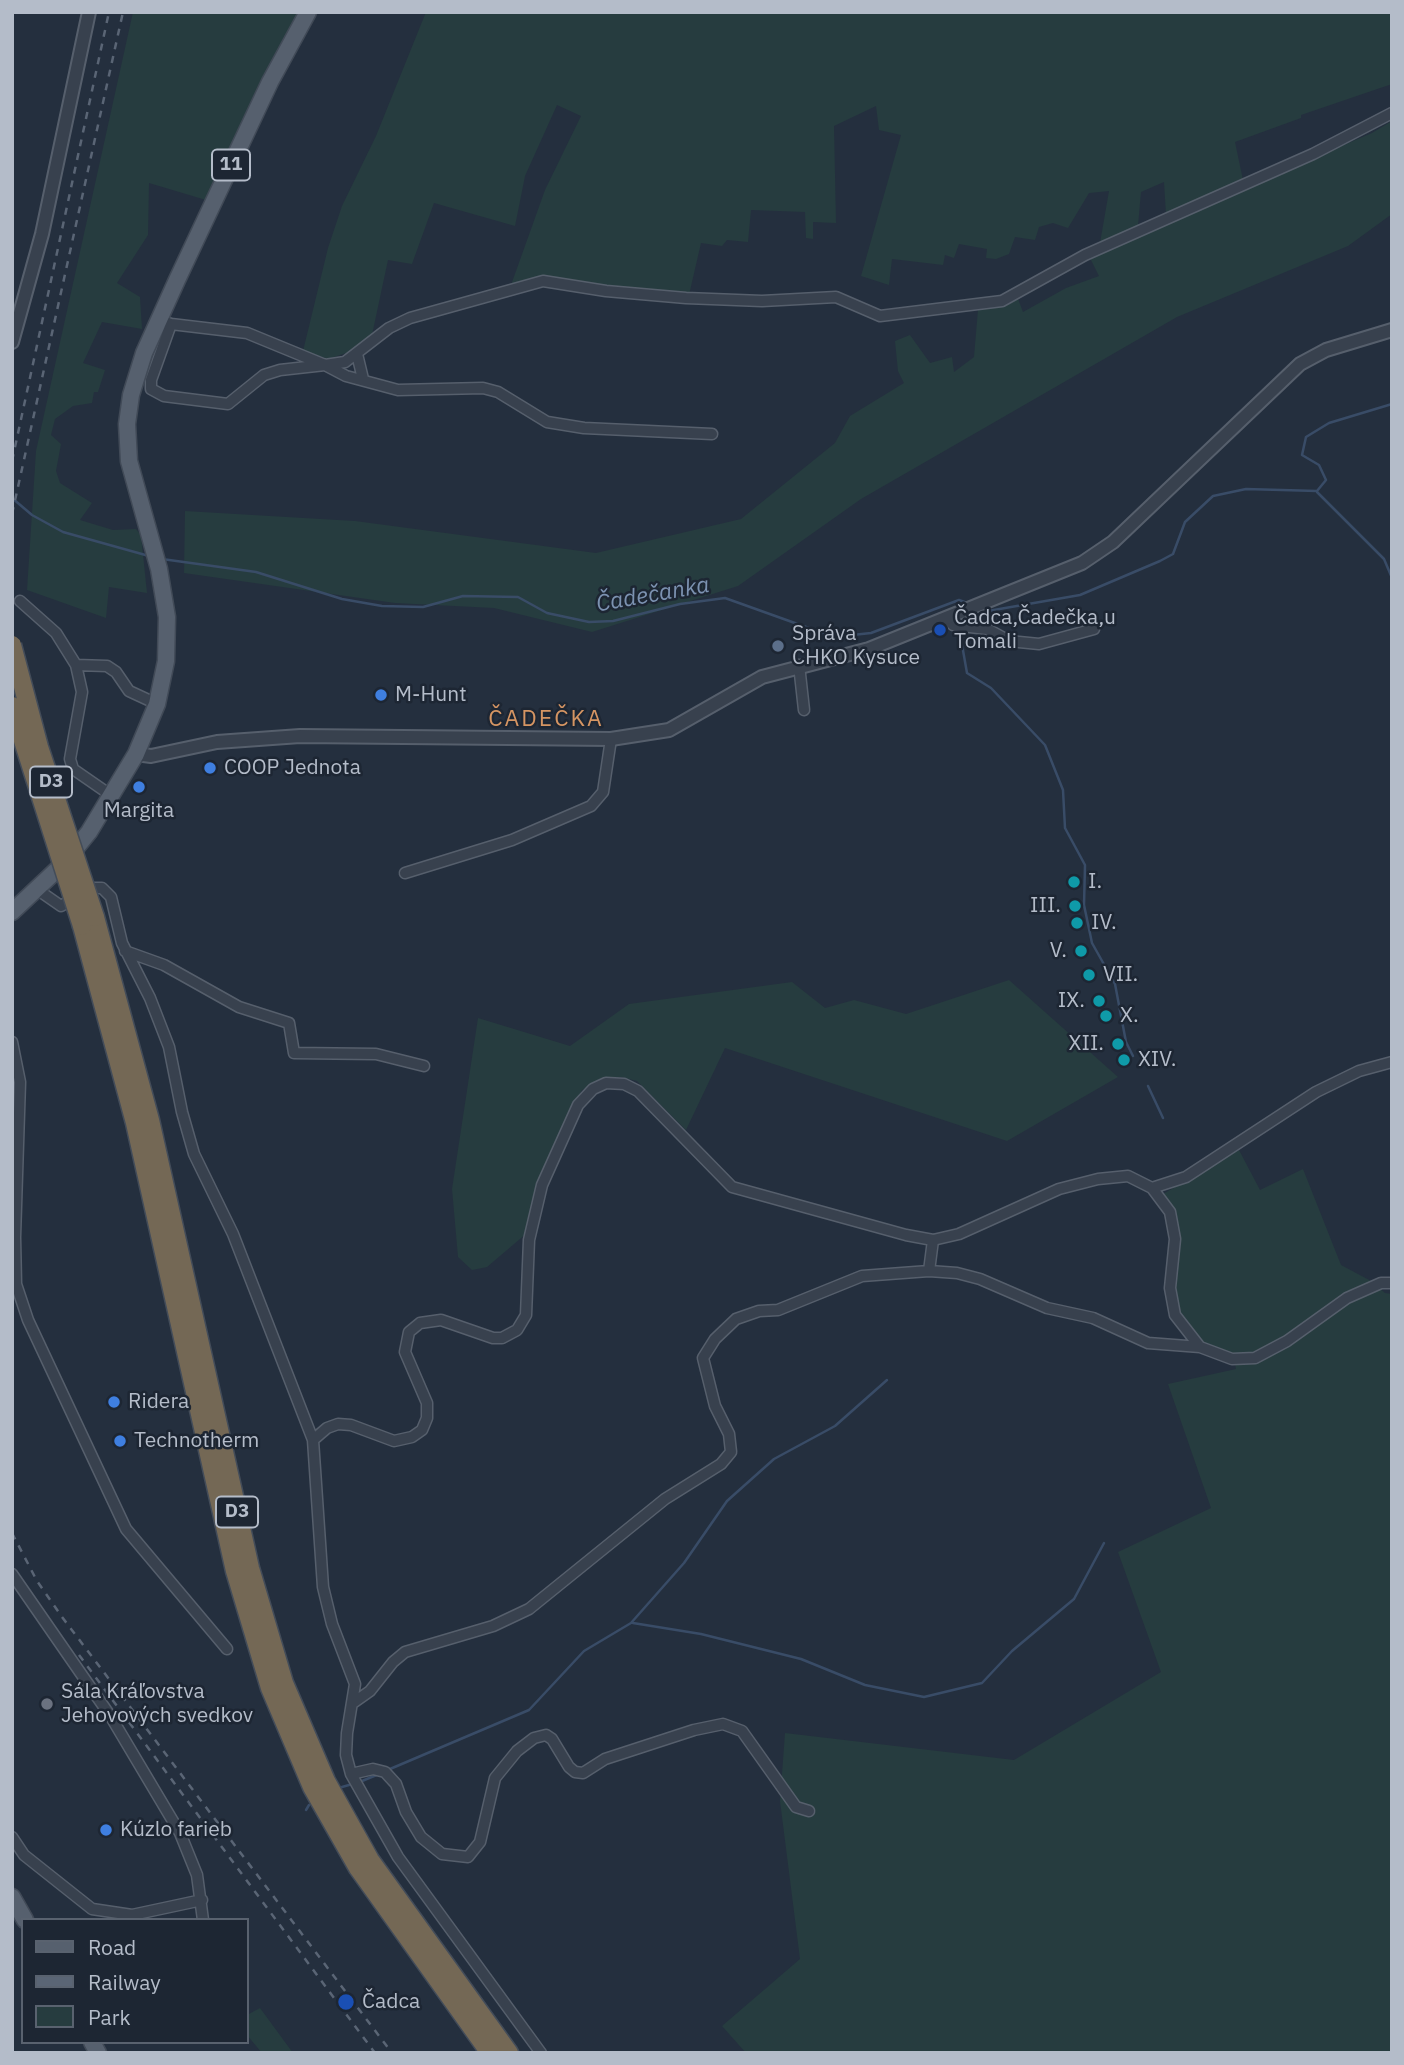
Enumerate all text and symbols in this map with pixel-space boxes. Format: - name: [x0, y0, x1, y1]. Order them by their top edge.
- road number: 11: [212, 150, 250, 181]
- water label: Čadečanka: [594, 571, 712, 619]
- place label: Čadca,Čadečka,u Tomali: [954, 605, 1116, 655]
- place label: Správa CHKO Kysuce: [792, 621, 920, 671]
- marker: Čadca,Čadečka,u Tomali: [932, 622, 948, 638]
- marker: Správa CHKO Kysuce: [770, 638, 786, 654]
- place label: M-Hunt: [395, 682, 467, 708]
- marker: M-Hunt: [373, 687, 389, 703]
- district label: ČADEČKA: [489, 705, 603, 733]
- place label: COOP Jednota: [224, 755, 361, 781]
- marker: COOP Jednota: [202, 760, 218, 776]
- road number: D3: [30, 766, 72, 797]
- marker: Margita: [131, 779, 147, 795]
- place label: Margita: [104, 798, 174, 824]
- place label: I.: [1088, 869, 1102, 895]
- marker: I.: [1066, 874, 1082, 890]
- place label: III.: [1030, 893, 1061, 919]
- marker: III.: [1067, 898, 1083, 914]
- place label: IV.: [1091, 910, 1117, 936]
- marker: IV.: [1069, 915, 1085, 931]
- place label: V.: [1050, 938, 1067, 964]
- marker: V.: [1073, 943, 1089, 959]
- place label: VII.: [1103, 962, 1138, 988]
- marker: VII.: [1081, 967, 1097, 983]
- place label: IX.: [1058, 988, 1085, 1014]
- marker: IX.: [1091, 993, 1107, 1009]
- place label: X.: [1120, 1003, 1139, 1029]
- marker: X.: [1098, 1008, 1114, 1024]
- place label: XII.: [1069, 1031, 1104, 1057]
- marker: XII.: [1110, 1036, 1126, 1052]
- place label: XIV.: [1138, 1047, 1177, 1073]
- marker: XIV.: [1116, 1052, 1132, 1068]
- place label: Ridera: [128, 1389, 189, 1415]
- marker: Ridera: [106, 1394, 122, 1410]
- place label: Technotherm: [134, 1428, 259, 1454]
- marker: Technotherm: [112, 1433, 128, 1449]
- road number: D3: [216, 1496, 258, 1528]
- place label: Sála Kráľovstva Jehovových svedkov: [61, 1679, 253, 1729]
- marker: Sála Kráľovstva Jehovových svedkov: [39, 1696, 55, 1712]
- place label: Kúzlo farieb: [120, 1817, 232, 1843]
- marker: Kúzlo farieb: [98, 1822, 114, 1838]
- legend: [21, 1918, 248, 2044]
- text: Road: [88, 1933, 136, 1961]
- text: Railway: [88, 1968, 161, 1996]
- place label: Čadca: [362, 1989, 420, 2015]
- marker: Čadca: [336, 1992, 356, 2012]
- text: Park: [88, 2003, 131, 2031]

